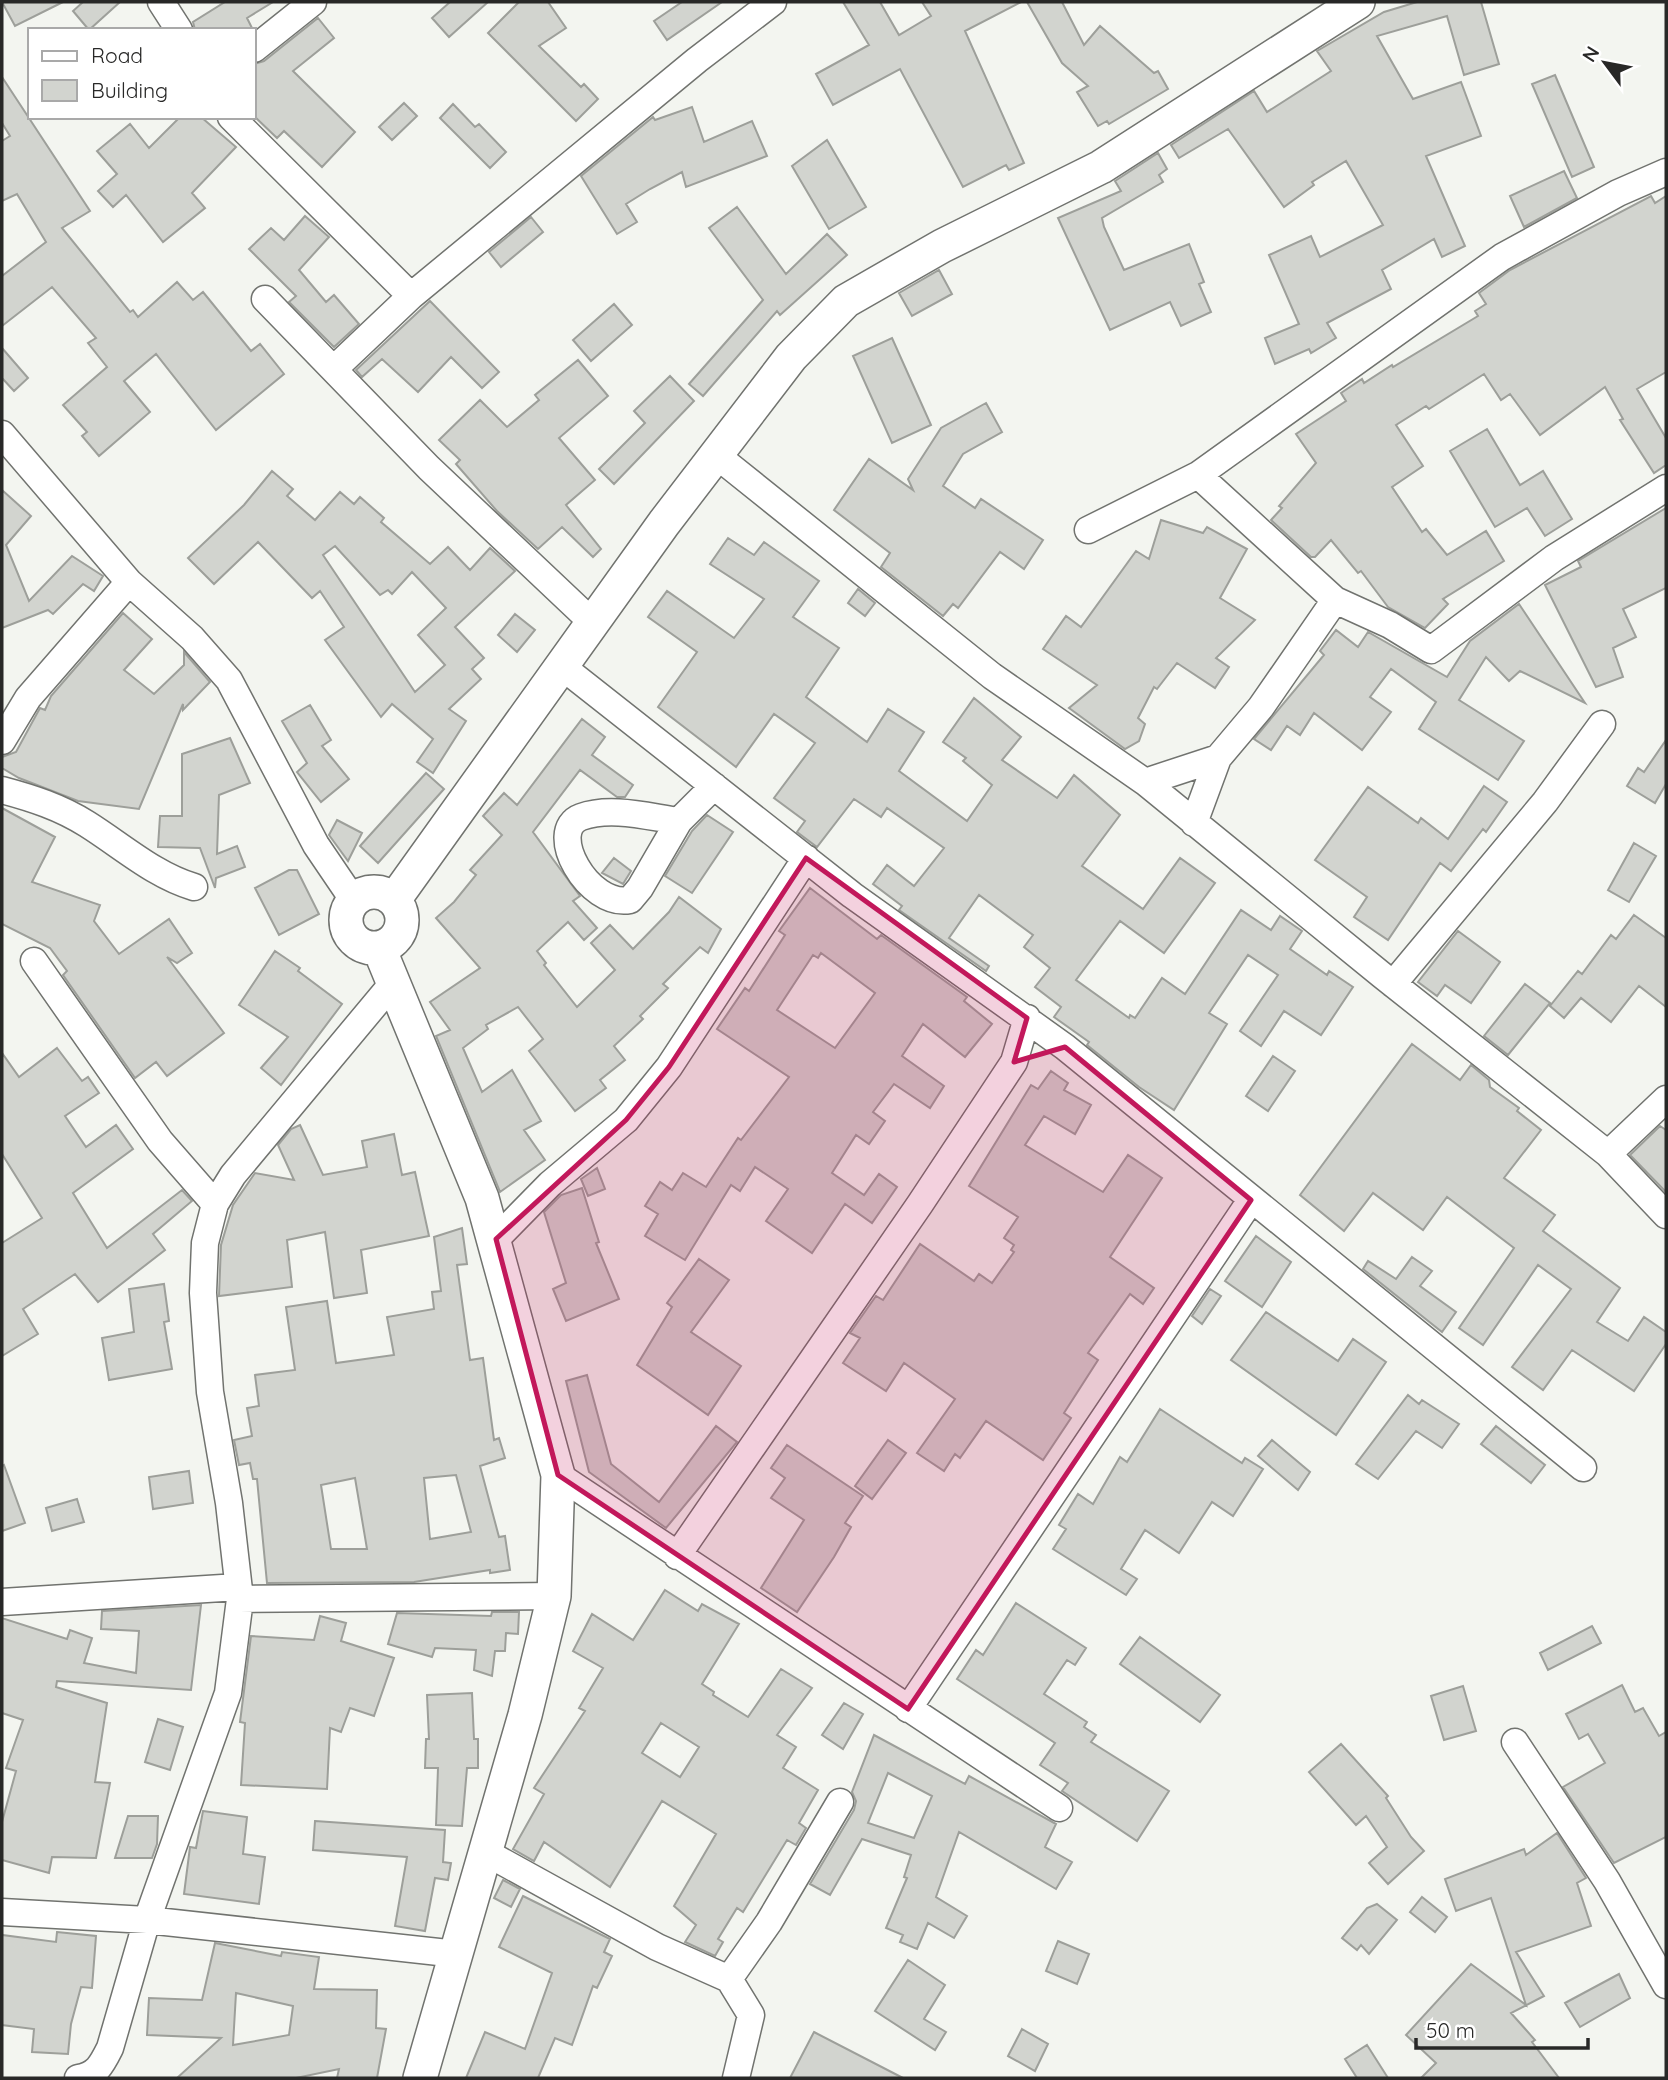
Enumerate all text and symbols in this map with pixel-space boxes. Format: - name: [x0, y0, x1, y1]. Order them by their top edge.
- legend: [28, 28, 256, 119]
- north arrow: [1570, 28, 1640, 98]
- text: Road: [91, 42, 143, 68]
- text: N: [1577, 42, 1604, 66]
- text: Building: [91, 77, 168, 103]
- scale bar: [1416, 2007, 1588, 2050]
- text: 50 m: [1426, 2017, 1475, 2043]

